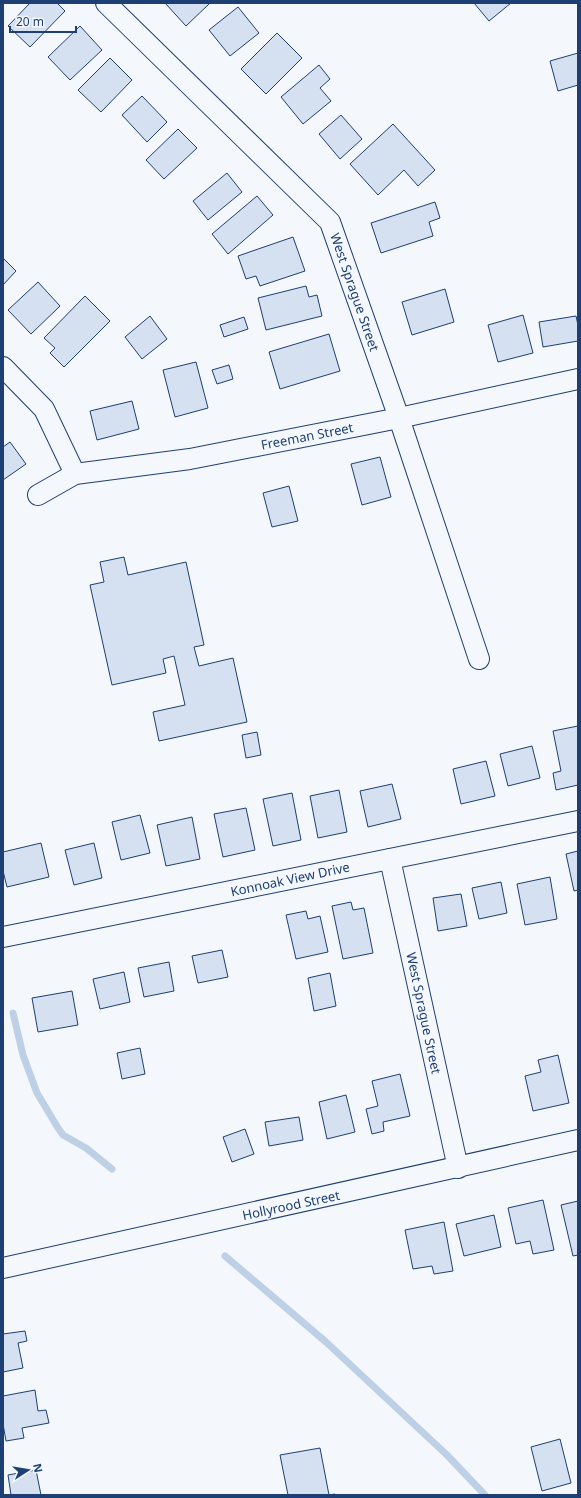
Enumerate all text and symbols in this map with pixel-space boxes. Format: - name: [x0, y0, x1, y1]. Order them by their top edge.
- scale bar: [10, 8, 76, 34]
- text: 20 m: [16, 13, 44, 30]
- street label: West Sprague Street: [326, 230, 384, 354]
- street label: Freeman Street: [259, 418, 355, 454]
- street label: Konnoak View Drive: [229, 858, 351, 900]
- street label: West Sprague Street: [402, 950, 446, 1076]
- street label: Hollyrood Street: [241, 1186, 342, 1224]
- north arrow: [8, 1450, 48, 1490]
- text: N: [30, 1462, 47, 1474]

